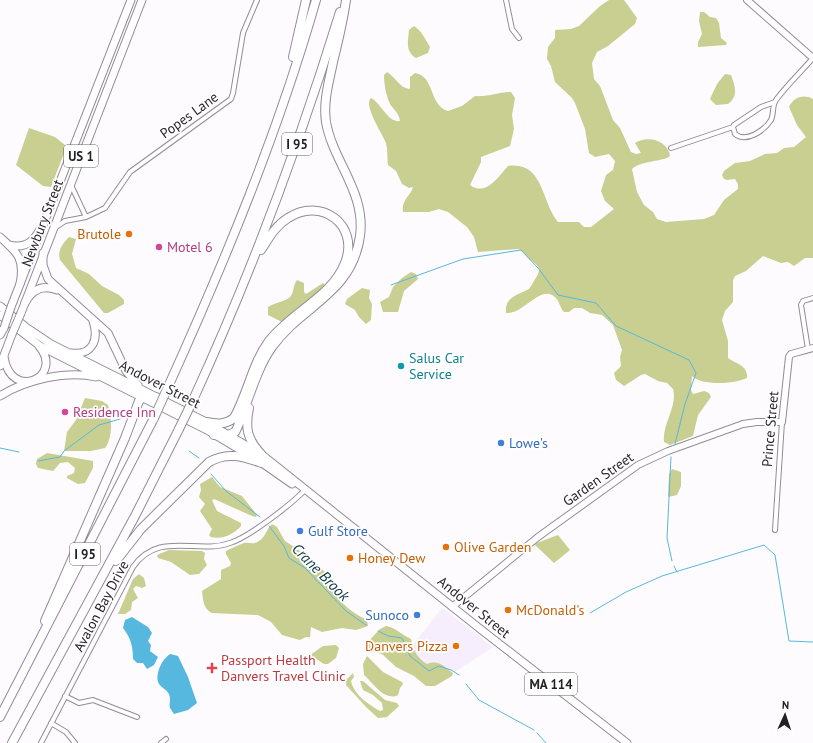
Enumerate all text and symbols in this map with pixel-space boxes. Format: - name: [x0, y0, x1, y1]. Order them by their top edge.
- street label: Popes Lane: [156, 88, 222, 142]
- road number: I 95: [282, 133, 312, 155]
- road number: US 1: [64, 145, 98, 167]
- street label: Newbury Street: [17, 177, 67, 269]
- place label: Brutole: [77, 225, 121, 243]
- marker: Brutole: [124, 229, 134, 239]
- place label: Motel 6: [167, 238, 213, 256]
- marker: Motel 6: [154, 242, 164, 252]
- place label: Salus Car Service: [409, 349, 464, 383]
- street label: Andover Street: [116, 356, 204, 412]
- marker: Salus Car Service: [396, 361, 406, 371]
- street label: Prince Street: [758, 390, 782, 468]
- place label: Residence Inn: [73, 403, 156, 421]
- marker: Residence Inn: [60, 407, 70, 417]
- place label: Lowe's: [509, 434, 548, 452]
- marker: Lowe's: [496, 438, 506, 448]
- street label: Garden Street: [559, 448, 637, 510]
- place label: Gulf Store: [308, 522, 368, 540]
- marker: Gulf Store: [295, 526, 305, 536]
- place label: Olive Garden: [454, 538, 531, 556]
- water label: Crane Brook: [288, 539, 355, 606]
- marker: Olive Garden: [441, 542, 451, 552]
- road number: I 95: [70, 543, 100, 565]
- place label: Honey Dew: [358, 549, 426, 567]
- marker: Honey Dew: [345, 553, 355, 563]
- street label: Avalon Bay Drive: [69, 557, 133, 655]
- street label: Andover Street: [434, 572, 514, 642]
- place label: McDonald's: [516, 601, 584, 619]
- marker: McDonald's: [503, 605, 513, 615]
- place label: Sunoco: [365, 606, 409, 624]
- marker: Sunoco: [412, 610, 422, 620]
- place label: Danvers Pizza: [365, 637, 448, 655]
- marker: Danvers Pizza: [451, 641, 461, 651]
- place label: Passport Health Danvers Travel Clinic: [221, 651, 346, 685]
- marker: Passport Health Danvers Travel Clinic: [206, 662, 218, 674]
- road number: MA 114: [525, 673, 577, 695]
- north arrow: [765, 695, 805, 735]
- text: N: [782, 698, 790, 712]

